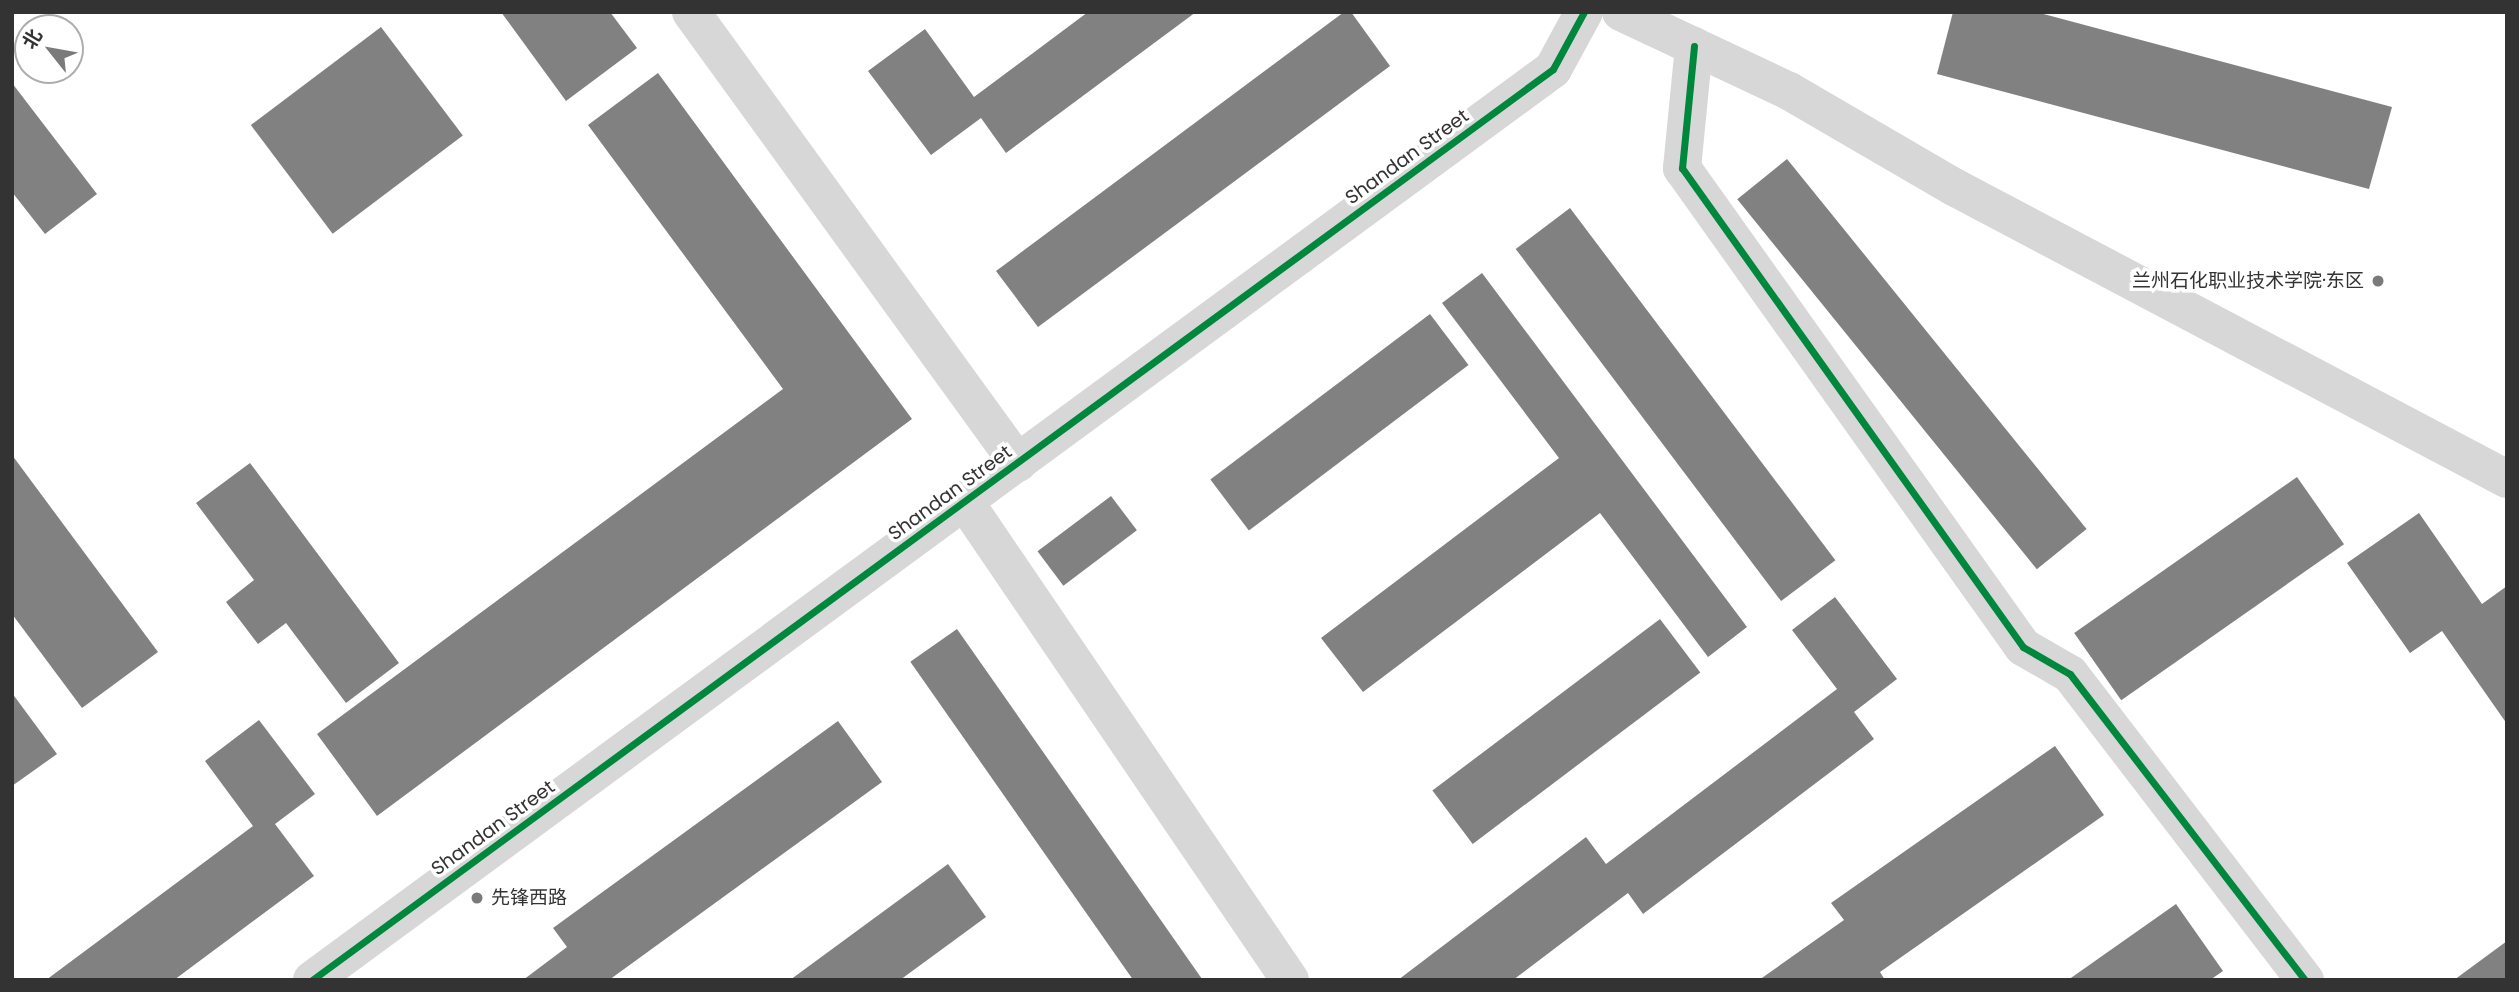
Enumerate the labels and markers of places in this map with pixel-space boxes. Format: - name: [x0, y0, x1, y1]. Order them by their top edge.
- place label: 兰州石化职业技术学院·东区: [2132, 270, 2364, 292]
- marker: 兰州石化职业技术学院·东区: [2370, 273, 2386, 289]
- place label: 先锋西路: [491, 887, 567, 909]
- marker: 先锋西路: [469, 890, 485, 906]

